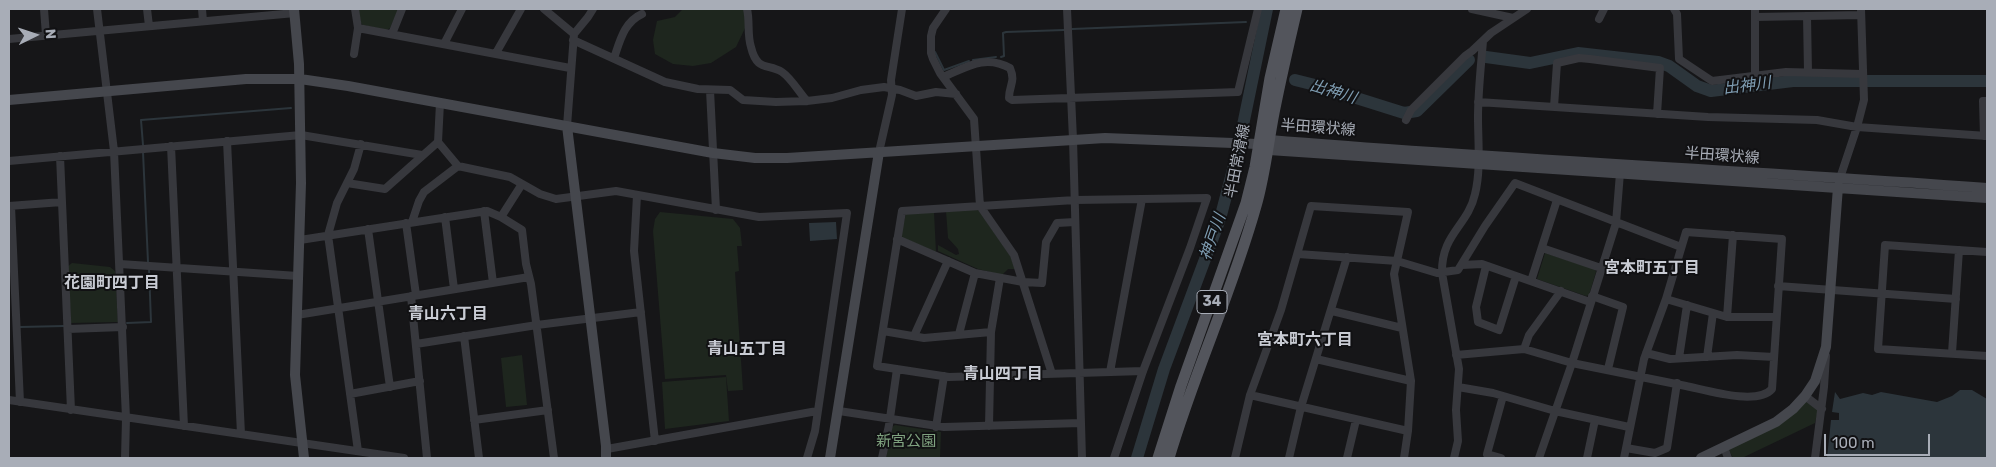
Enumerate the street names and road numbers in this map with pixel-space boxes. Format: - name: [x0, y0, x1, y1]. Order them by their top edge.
- street label: 半田環状線: [1280, 116, 1356, 140]
- street label: 半田常滑線: [1222, 122, 1254, 200]
- street label: 半田環状線: [1684, 144, 1760, 168]
- road number: 34: [1197, 290, 1227, 314]

